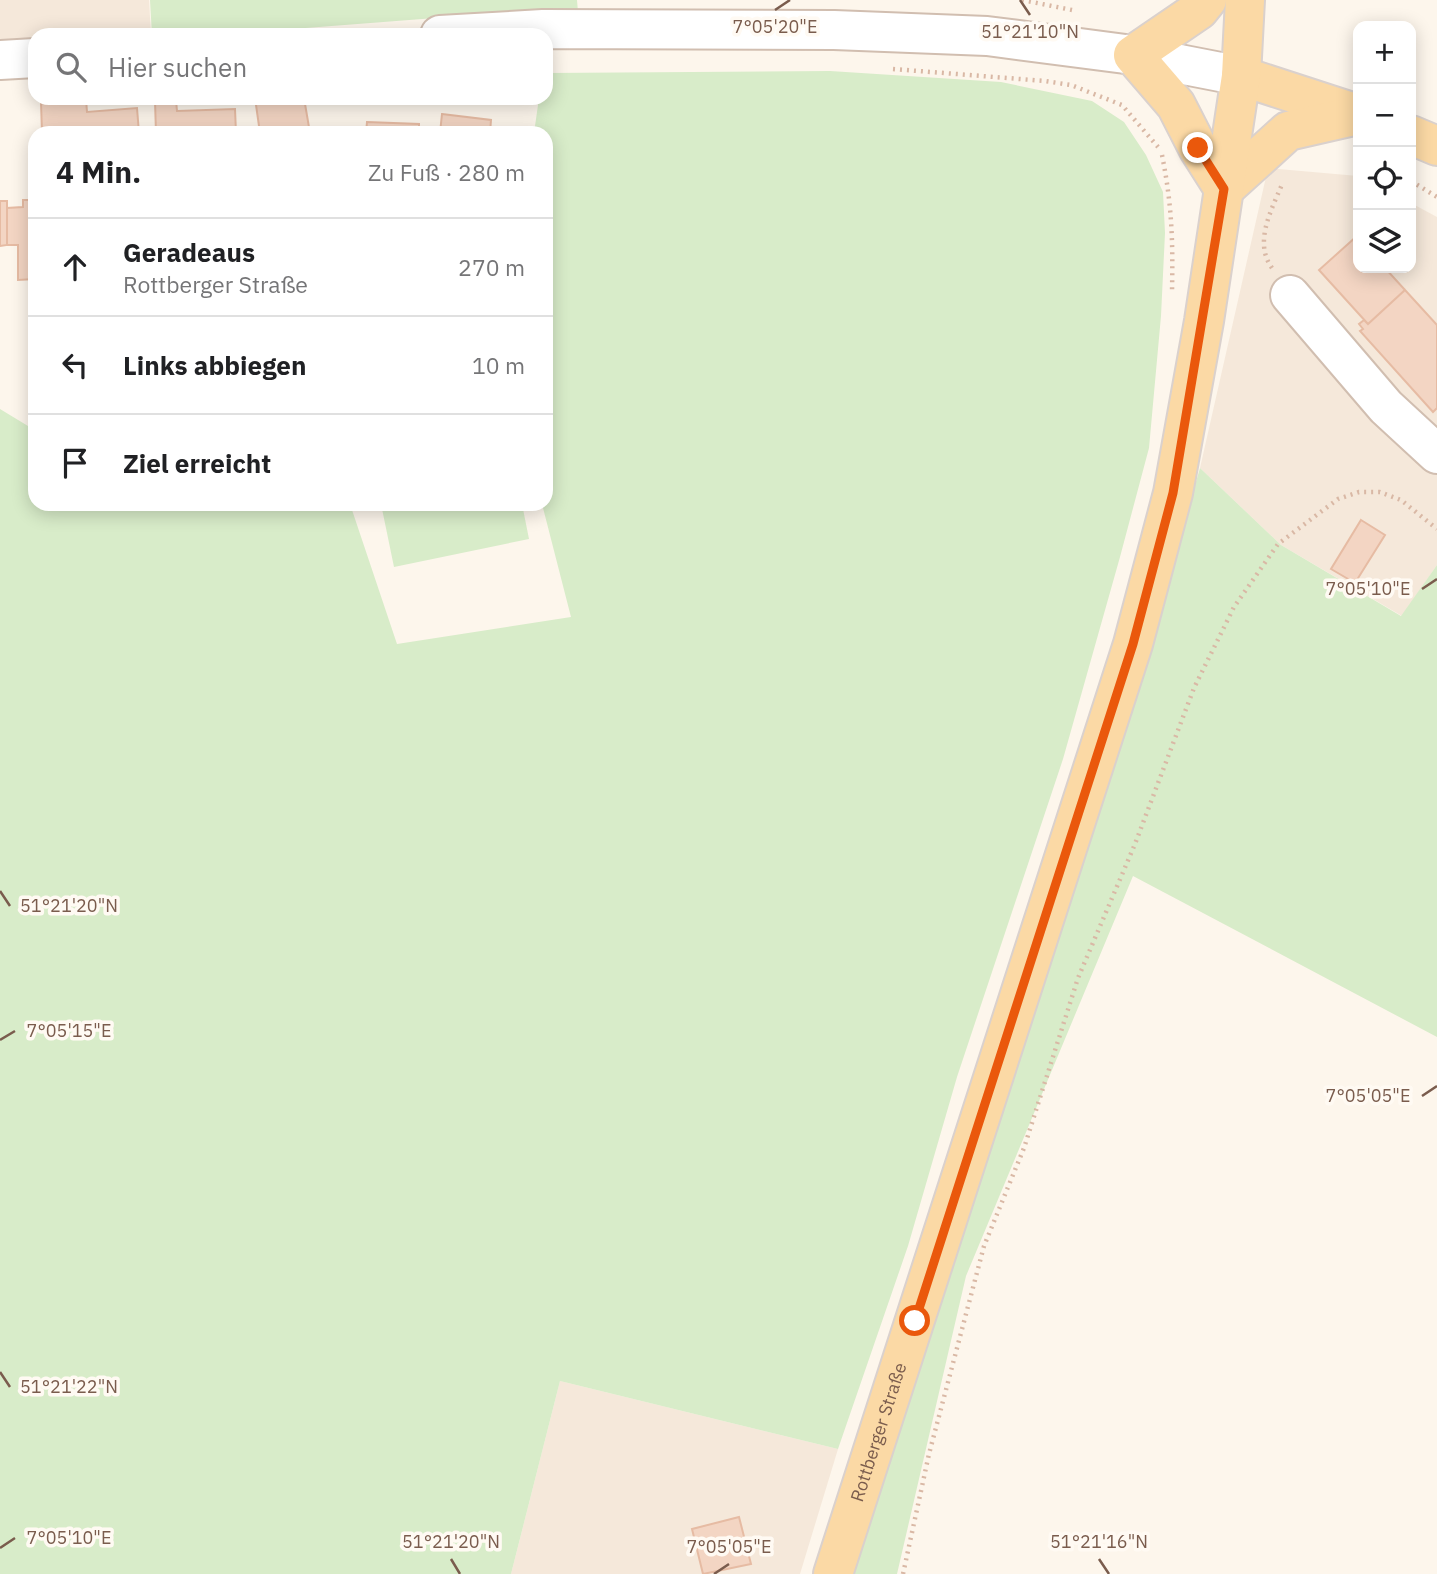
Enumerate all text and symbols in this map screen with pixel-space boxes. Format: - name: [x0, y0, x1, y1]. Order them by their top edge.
- text: 7°05'20"E: [733, 15, 817, 38]
- text: 51°21'10"N: [981, 20, 1079, 43]
- map controls: [1353, 21, 1416, 273]
- button: +: [1353, 21, 1416, 84]
- search box: [28, 28, 553, 105]
- icon: search: [52, 48, 90, 86]
- text: Hier suchen: [108, 50, 247, 84]
- button: −: [1353, 84, 1416, 147]
- route end: [1182, 132, 1213, 163]
- button: locate: [1353, 147, 1416, 210]
- text: 4 Min.: [56, 152, 141, 191]
- text: Zu Fuß · 280 m: [368, 157, 525, 187]
- button: layers: [1353, 210, 1416, 273]
- text: Geradeaus: [123, 235, 255, 269]
- icon: ahead: [56, 248, 94, 286]
- text: 270 m: [458, 252, 525, 282]
- text: Rottberger Straße: [123, 269, 308, 299]
- icon: left: [56, 346, 94, 384]
- text: Links abbiegen: [123, 348, 306, 382]
- text: 10 m: [472, 350, 525, 380]
- icon: arrive: [56, 444, 94, 482]
- text: Ziel erreicht: [123, 446, 271, 480]
- text: 7°05'10"E: [1326, 577, 1410, 600]
- text: 51°21'20"N: [20, 894, 118, 917]
- text: 7°05'15"E: [27, 1019, 111, 1042]
- text: 7°05'05"E: [1326, 1084, 1410, 1107]
- route start: [899, 1305, 930, 1336]
- street label: Rottberger Straße: [845, 1359, 911, 1505]
- text: 51°21'22"N: [20, 1375, 118, 1398]
- text: 7°05'10"E: [27, 1526, 111, 1549]
- text: 51°21'20"N: [402, 1530, 500, 1553]
- text: 51°21'16"N: [1050, 1530, 1148, 1553]
- text: 7°05'05"E: [687, 1535, 771, 1558]

